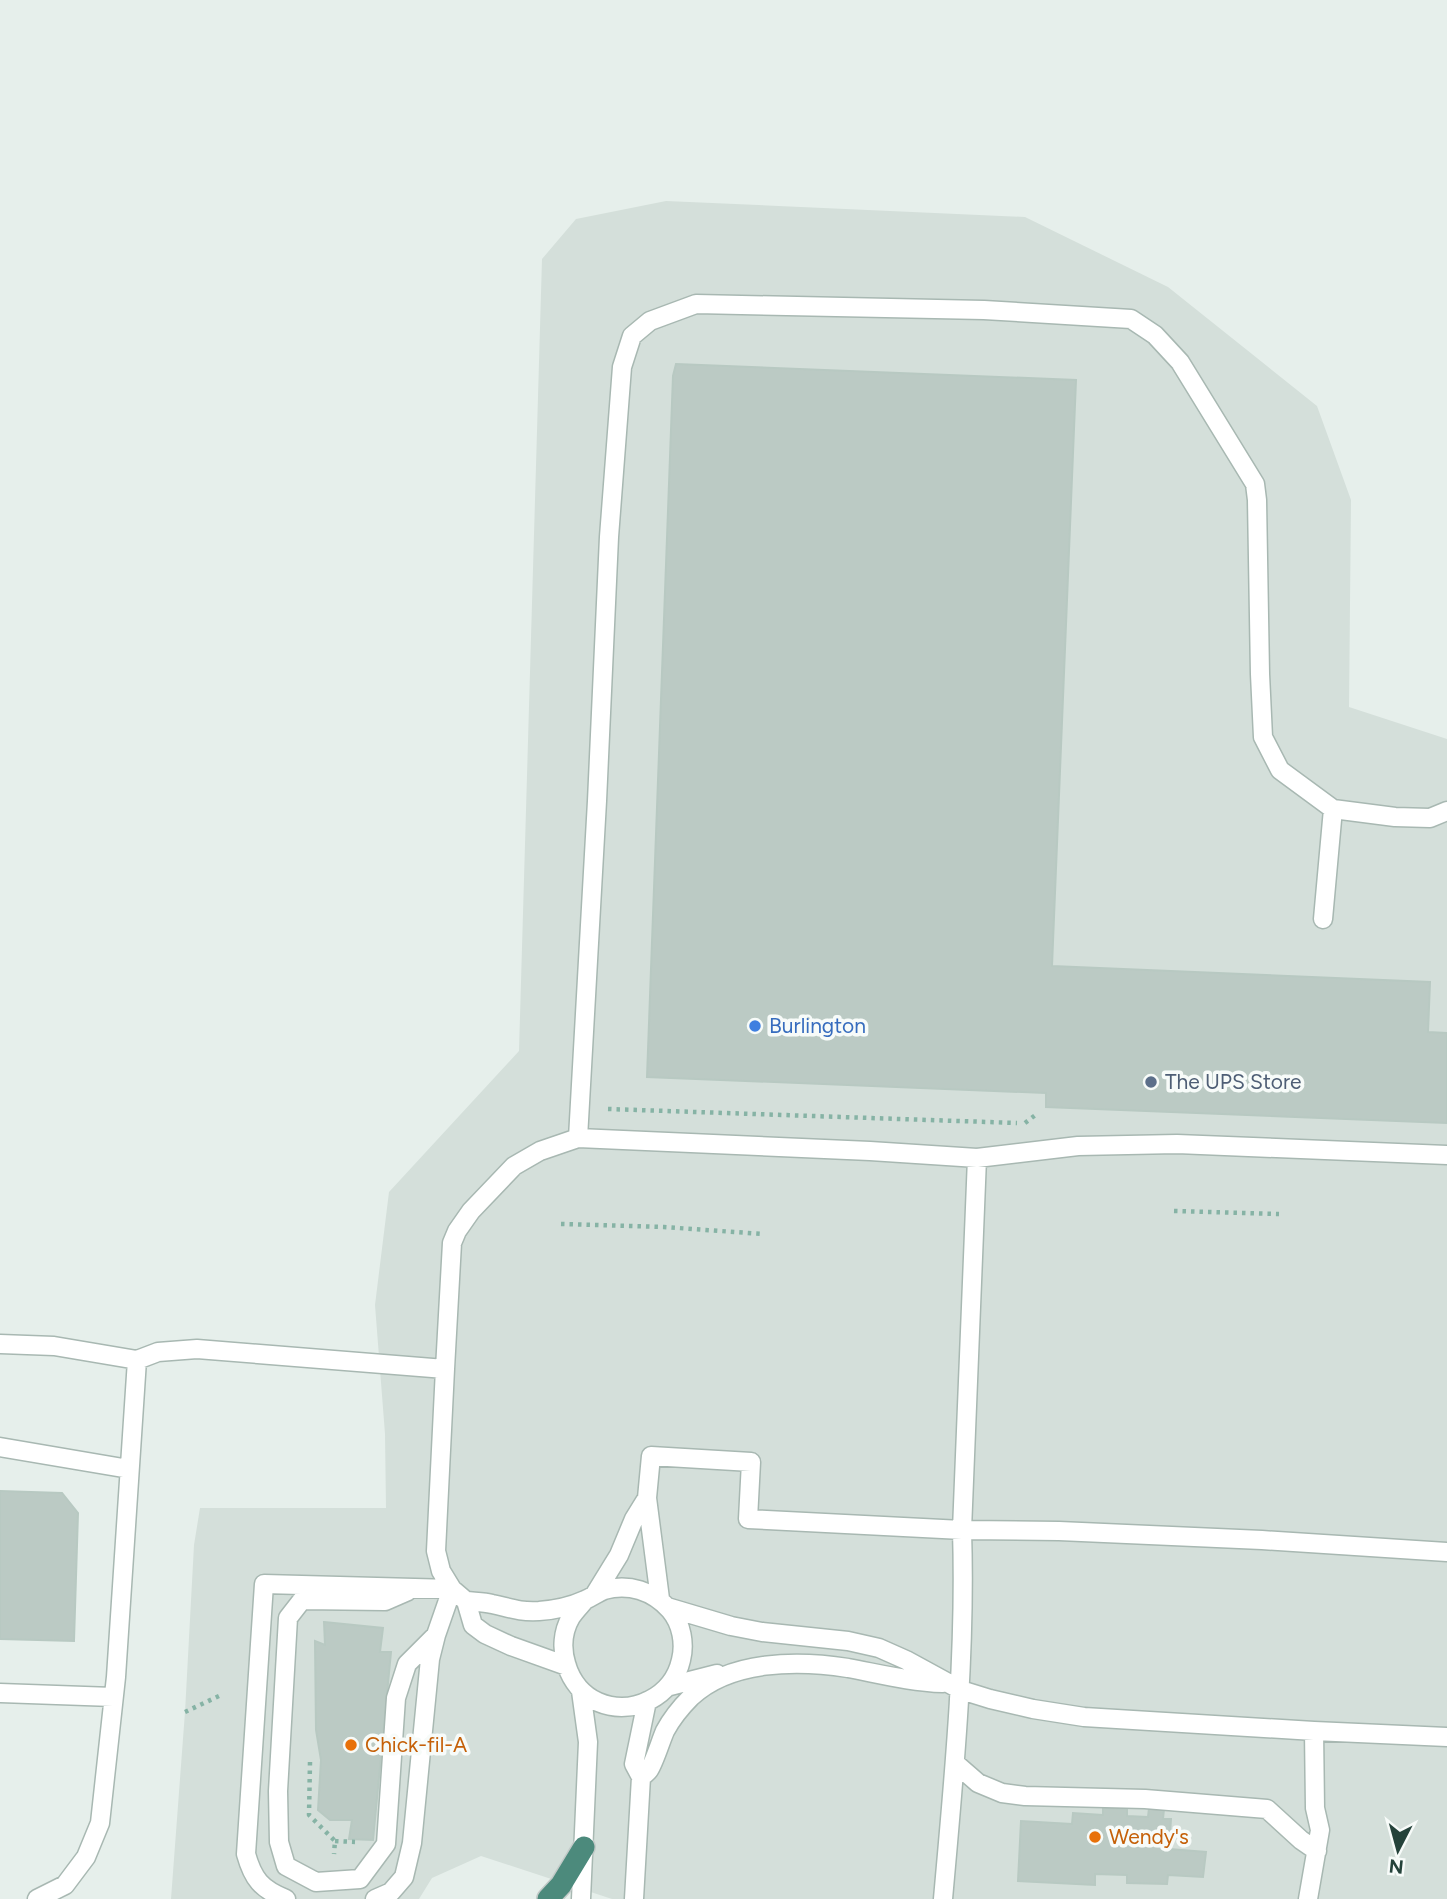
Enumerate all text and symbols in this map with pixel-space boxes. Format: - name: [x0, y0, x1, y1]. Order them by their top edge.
- place label: Burlington: [769, 1013, 866, 1038]
- marker: Burlington: [747, 1018, 763, 1034]
- place label: The UPS Store: [1165, 1069, 1302, 1094]
- marker: The UPS Store: [1143, 1074, 1159, 1090]
- place label: Chick-fil-A: [365, 1732, 467, 1757]
- marker: Chick-fil-A: [343, 1737, 359, 1753]
- north arrow: [1363, 1815, 1433, 1885]
- place label: Wendy's: [1109, 1824, 1189, 1849]
- marker: Wendy's: [1087, 1829, 1103, 1845]
- text: N: [1388, 1854, 1405, 1879]

